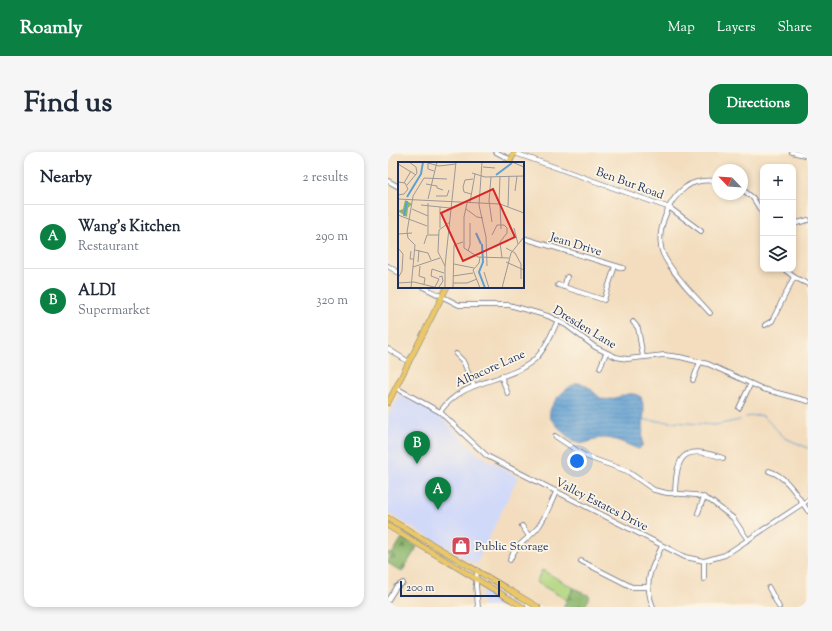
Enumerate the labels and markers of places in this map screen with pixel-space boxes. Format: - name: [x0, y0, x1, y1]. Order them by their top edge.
- pin: B: [404, 431, 430, 464]
- pin: A: [425, 477, 451, 510]
- shop icon: Public Storage: [450, 535, 472, 557]
- place label: Public Storage: [475, 538, 549, 556]

